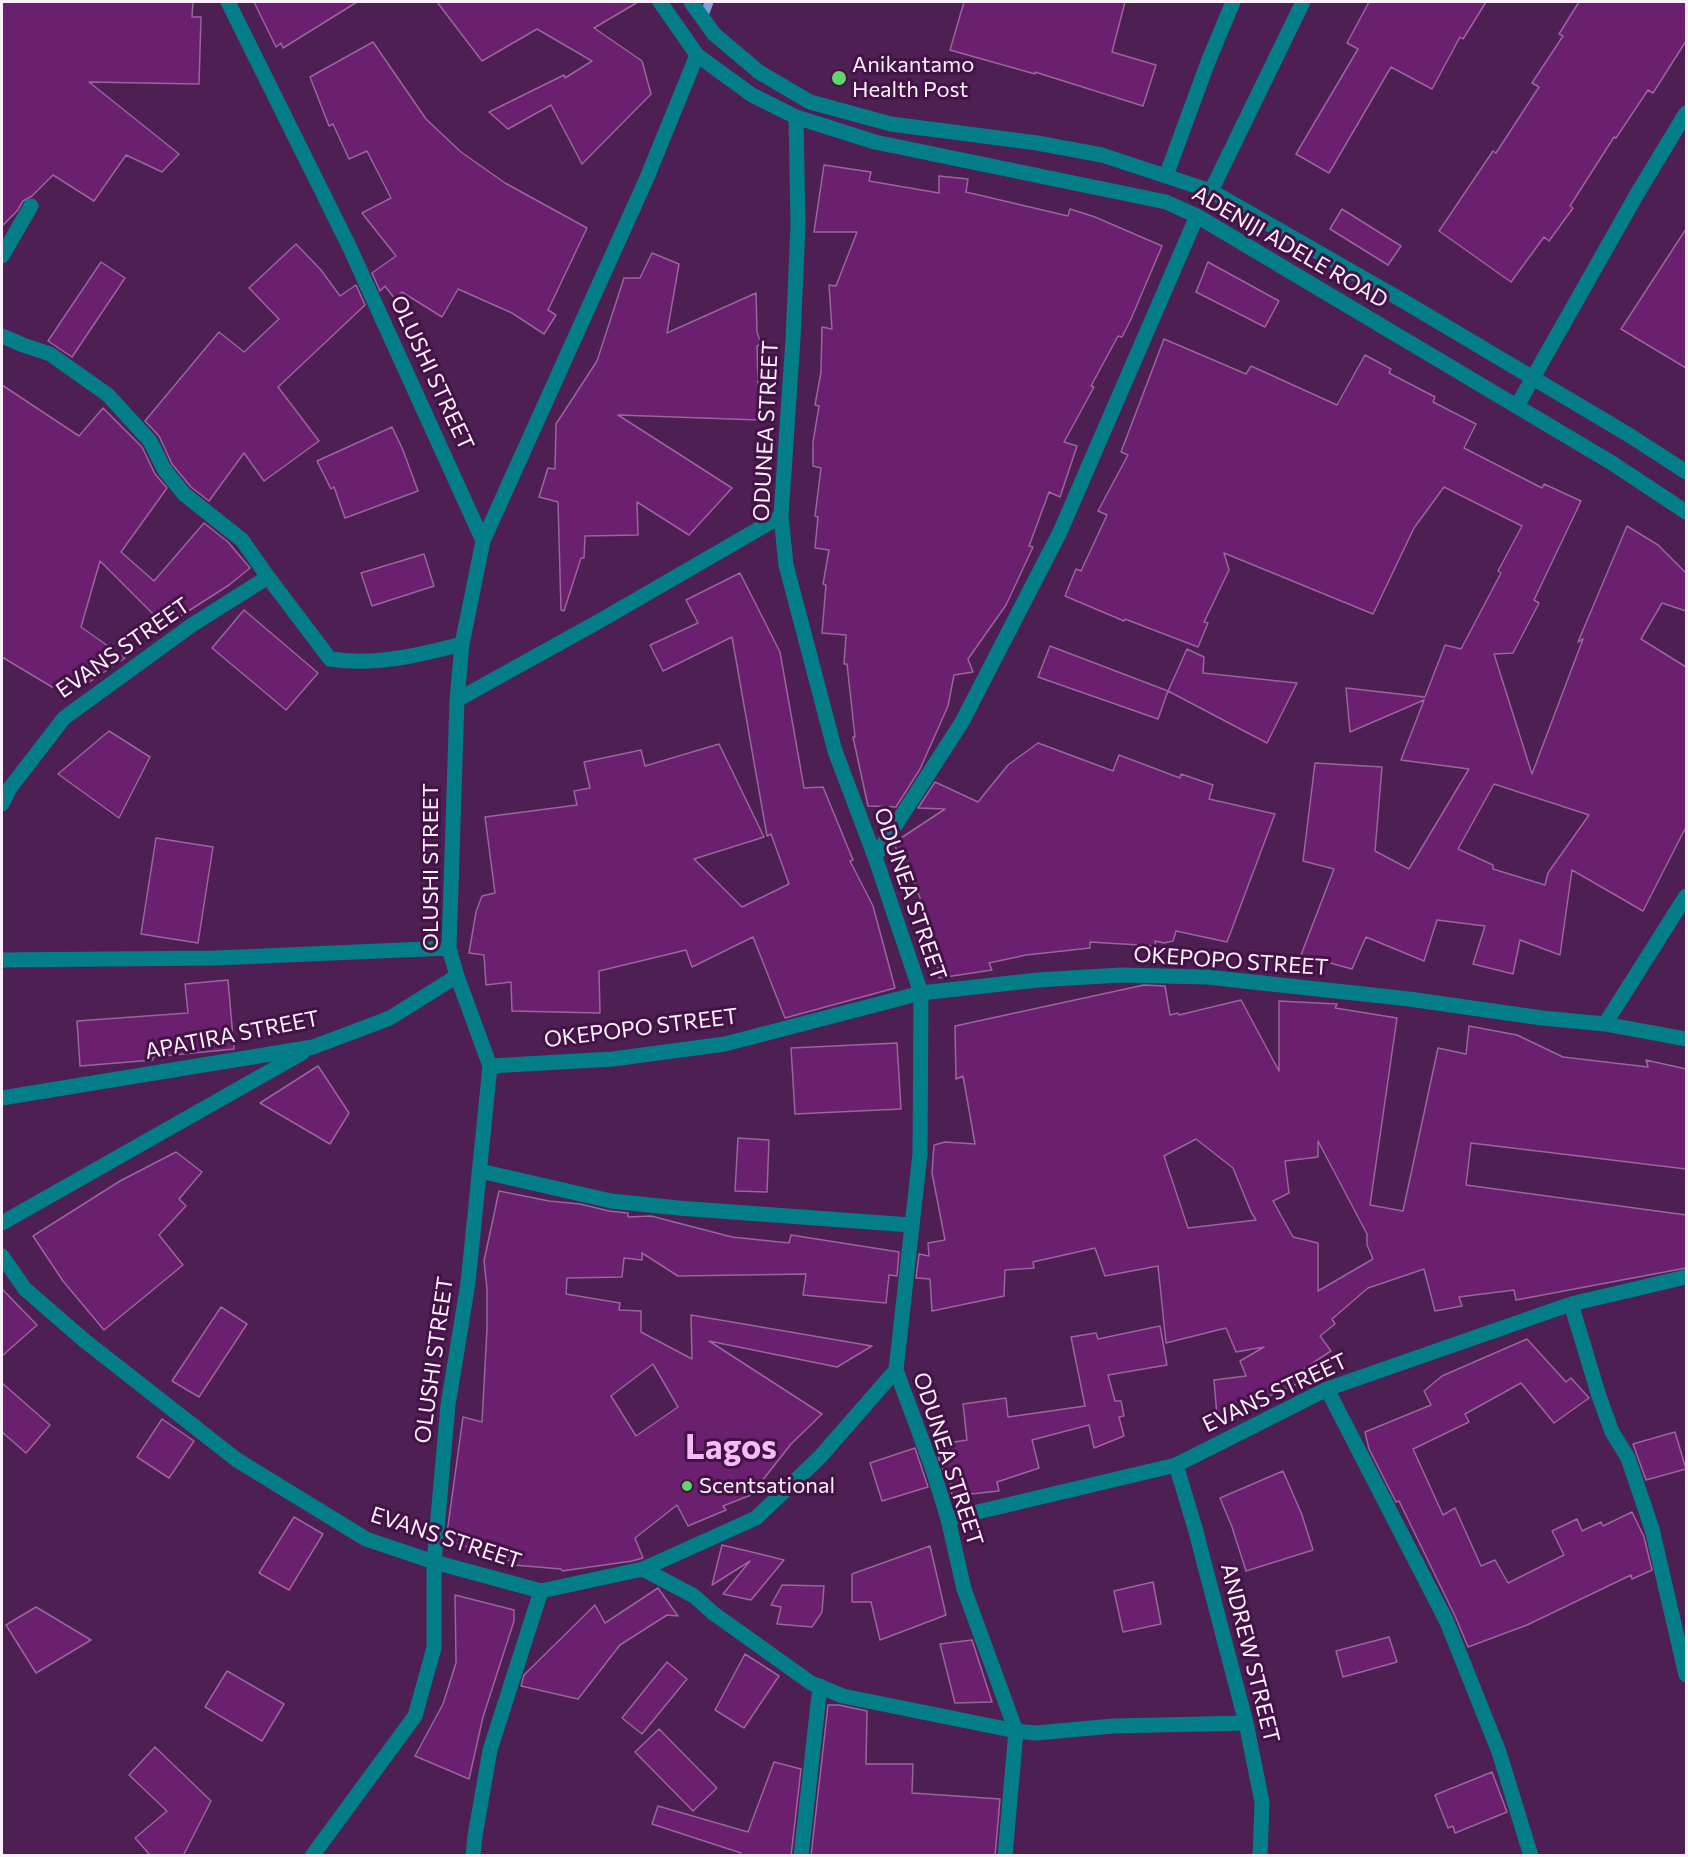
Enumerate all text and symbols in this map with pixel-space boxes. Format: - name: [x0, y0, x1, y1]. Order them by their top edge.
- place label: Anikantamo Health Post: [852, 52, 974, 104]
- marker: Anikantamo Health Post: [830, 69, 848, 87]
- street label: ADENIJI ADELE ROAD: [1188, 180, 1392, 314]
- street label: OLUSHI STREET: [385, 291, 479, 455]
- street label: ODUNEA STREET: [748, 340, 784, 522]
- street label: EVANS STREET: [51, 592, 195, 704]
- street label: OLUSHI STREET: [418, 783, 444, 951]
- street label: ODUNEA STREET: [868, 804, 952, 984]
- street label: OKEPOPO STREET: [1133, 941, 1329, 981]
- street label: OKEPOPO STREET: [542, 1003, 740, 1053]
- street label: APATIRA STREET: [143, 1005, 321, 1065]
- street label: OLUSHI STREET: [409, 1275, 459, 1445]
- street label: EVANS STREET: [1198, 1348, 1352, 1438]
- street label: ODUNEA STREET: [907, 1369, 989, 1549]
- district label: Lagos: [685, 1428, 777, 1468]
- place label: Scentsational: [699, 1473, 835, 1499]
- marker: Scentsational: [680, 1479, 694, 1493]
- street label: EVANS STREET: [367, 1501, 525, 1575]
- street label: ANDREW STREET: [1215, 1560, 1285, 1746]

